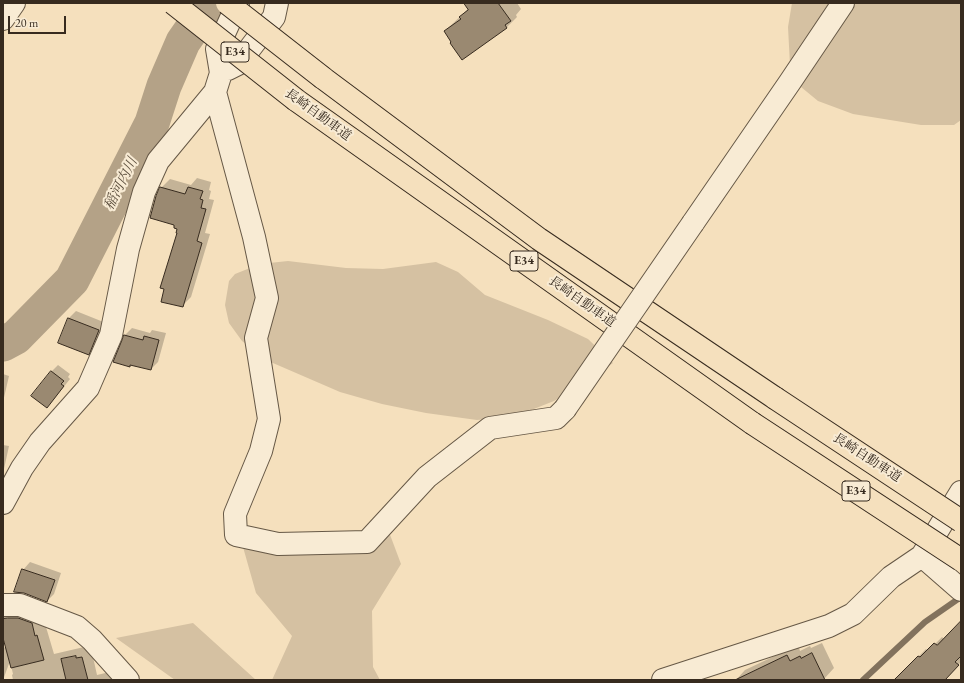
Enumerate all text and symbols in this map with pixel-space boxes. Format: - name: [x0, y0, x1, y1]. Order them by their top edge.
- scale bar: [10, 8, 68, 34]
- text: 20 m: [15, 15, 38, 31]
- road number: E34: [221, 42, 249, 62]
- street label: 長崎自動車道: [282, 86, 354, 144]
- water label: 稲河内川: [101, 155, 141, 213]
- road number: E34: [510, 251, 538, 271]
- street label: 長崎自動車道: [546, 273, 618, 331]
- street label: 長崎自動車道: [830, 430, 904, 486]
- road number: E34: [842, 481, 870, 501]

